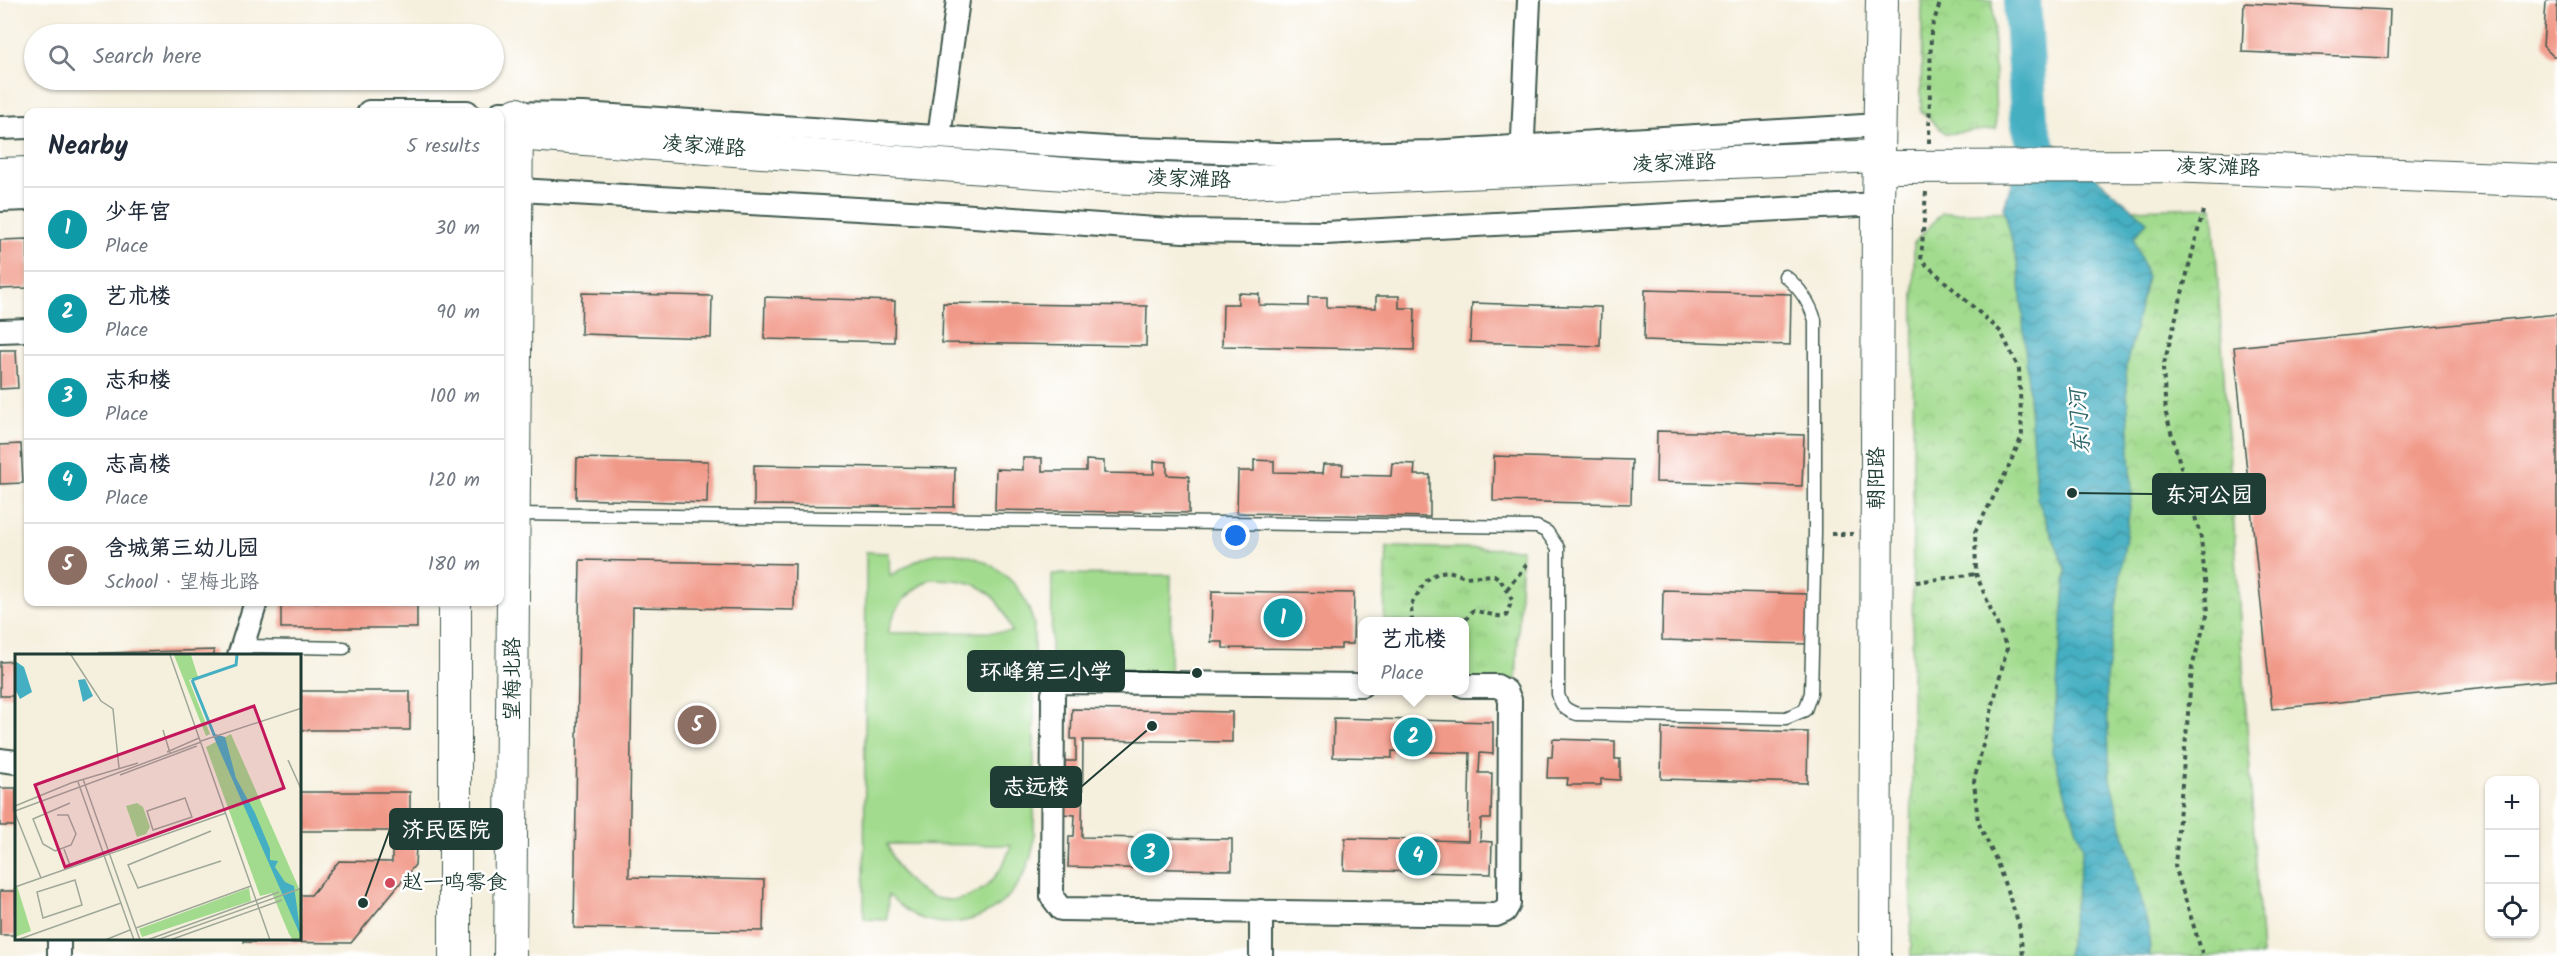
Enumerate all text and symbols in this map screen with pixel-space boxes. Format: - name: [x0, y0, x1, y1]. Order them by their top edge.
- search box: [24, 24, 504, 90]
- text: Search here: [93, 40, 201, 75]
- icon: search: [45, 41, 78, 74]
- text: Nearby: [48, 126, 128, 168]
- street label: 凌家滩路: [661, 128, 747, 166]
- text: 5 results: [406, 131, 480, 163]
- street label: 凌家滩路: [1631, 146, 1717, 182]
- street label: 凌家滩路: [2175, 150, 2261, 186]
- street label: 凌家滩路: [1146, 162, 1232, 198]
- text: 少年宫: [105, 196, 171, 231]
- text: 1: [64, 213, 71, 245]
- text: 30 m: [435, 213, 480, 245]
- text: Place: [105, 231, 148, 263]
- text: 艺术楼: [105, 280, 171, 315]
- text: 2: [62, 297, 73, 329]
- text: 90 m: [436, 297, 480, 329]
- text: Place: [105, 315, 148, 347]
- text: 志和楼: [105, 364, 171, 399]
- text: 3: [62, 381, 73, 413]
- text: 100 m: [430, 381, 480, 413]
- water label: 东门河: [2061, 385, 2101, 456]
- text: Place: [105, 399, 148, 431]
- street label: 朝阳路: [1861, 447, 1894, 510]
- text: 志高楼: [105, 448, 171, 483]
- text: 4: [62, 465, 73, 497]
- text: 120 m: [428, 465, 480, 497]
- callout: 东河公园: [2153, 474, 2265, 514]
- text: 东河公园: [2165, 479, 2253, 514]
- text: Place: [105, 483, 148, 515]
- your location: [1221, 521, 1250, 550]
- text: 含城第三幼儿园: [105, 532, 259, 567]
- text: 5: [62, 549, 73, 581]
- text: 180 m: [428, 549, 480, 581]
- text: School · 望梅北路: [105, 567, 259, 599]
- pin: 1: [1264, 596, 1302, 640]
- popup: [1358, 617, 1469, 695]
- text: 艺术楼: [1380, 623, 1447, 658]
- street label: 望梅北路: [497, 637, 530, 721]
- callout: 环峰第三小学: [968, 651, 1124, 691]
- inset map: [15, 654, 302, 941]
- text: 环峰第三小学: [980, 656, 1112, 691]
- text: Place: [1380, 658, 1424, 690]
- pin: 5: [678, 702, 716, 748]
- pin: 2: [1394, 714, 1432, 760]
- callout: 志远楼: [991, 767, 1081, 807]
- text: 志远楼: [1003, 771, 1069, 806]
- map controls: [2485, 776, 2539, 938]
- button: +: [2485, 776, 2539, 830]
- callout: 济民医院: [390, 809, 502, 849]
- text: 济民医院: [402, 814, 490, 849]
- pin: 3: [1130, 830, 1170, 876]
- button: −: [2485, 830, 2539, 884]
- pin: 4: [1398, 834, 1438, 878]
- place label: 赵一鸣零食: [402, 867, 507, 900]
- marker: 赵一鸣零食: [383, 876, 397, 890]
- button: locate: [2485, 884, 2539, 938]

